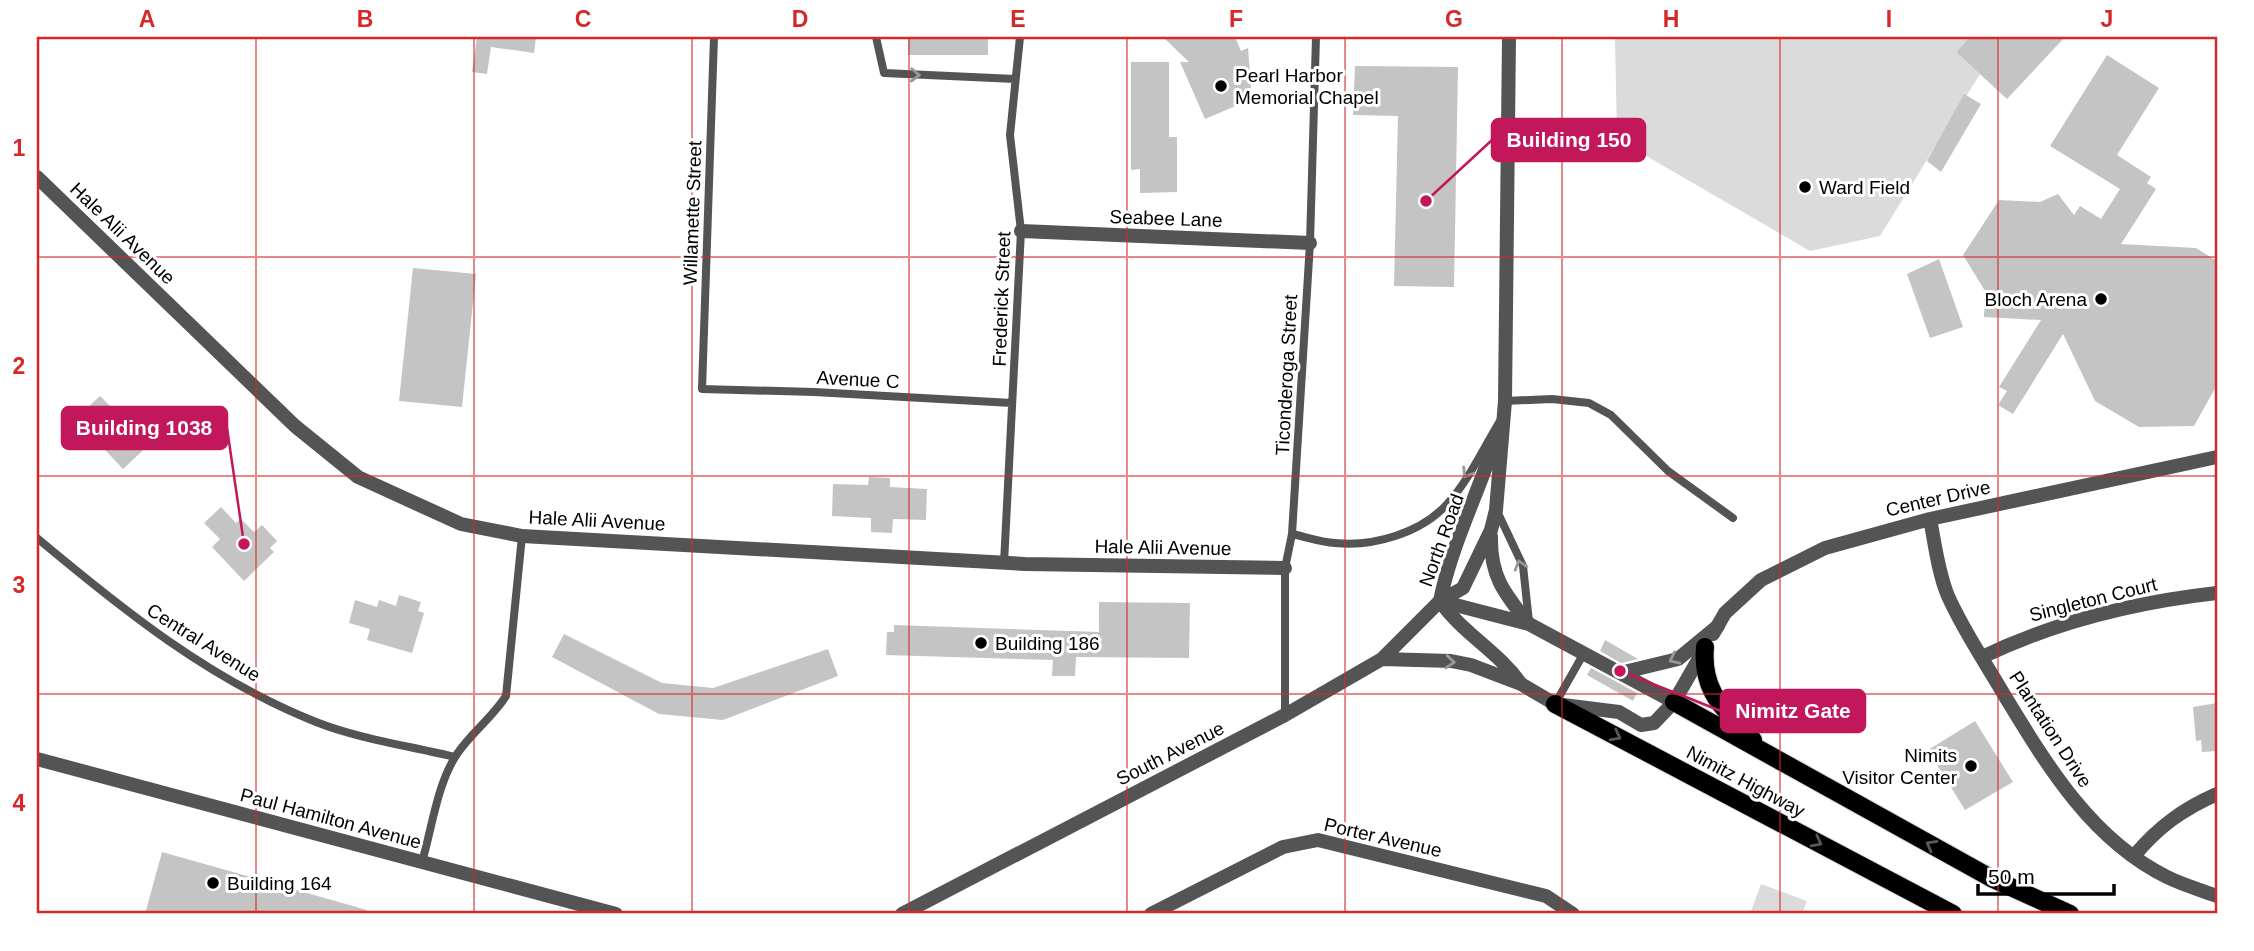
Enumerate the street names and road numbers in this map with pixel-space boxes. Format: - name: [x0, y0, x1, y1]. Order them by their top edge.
- street label: Willamette Street: [679, 140, 706, 286]
- street label: Hale Alii Avenue: [66, 178, 179, 288]
- street label: Seabee Lane: [1109, 206, 1223, 231]
- street label: Frederick Street: [989, 230, 1014, 367]
- street label: Ticonderoga Street: [1272, 293, 1301, 456]
- street label: Avenue C: [816, 367, 900, 392]
- street label: Center Drive: [1884, 476, 1992, 521]
- street label: North Road: [1415, 491, 1468, 589]
- street label: Hale Alii Avenue: [528, 506, 666, 535]
- street label: Hale Alii Avenue: [1094, 536, 1232, 559]
- street label: Singleton Court: [2027, 573, 2160, 626]
- street label: Central Avenue: [143, 599, 264, 686]
- street label: Plantation Drive: [2005, 667, 2096, 791]
- street label: South Avenue: [1113, 717, 1228, 790]
- street label: Nimitz Highway: [1683, 741, 1809, 822]
- street label: Paul Hamilton Avenue: [238, 784, 424, 853]
- street label: Porter Avenue: [1322, 814, 1444, 861]

